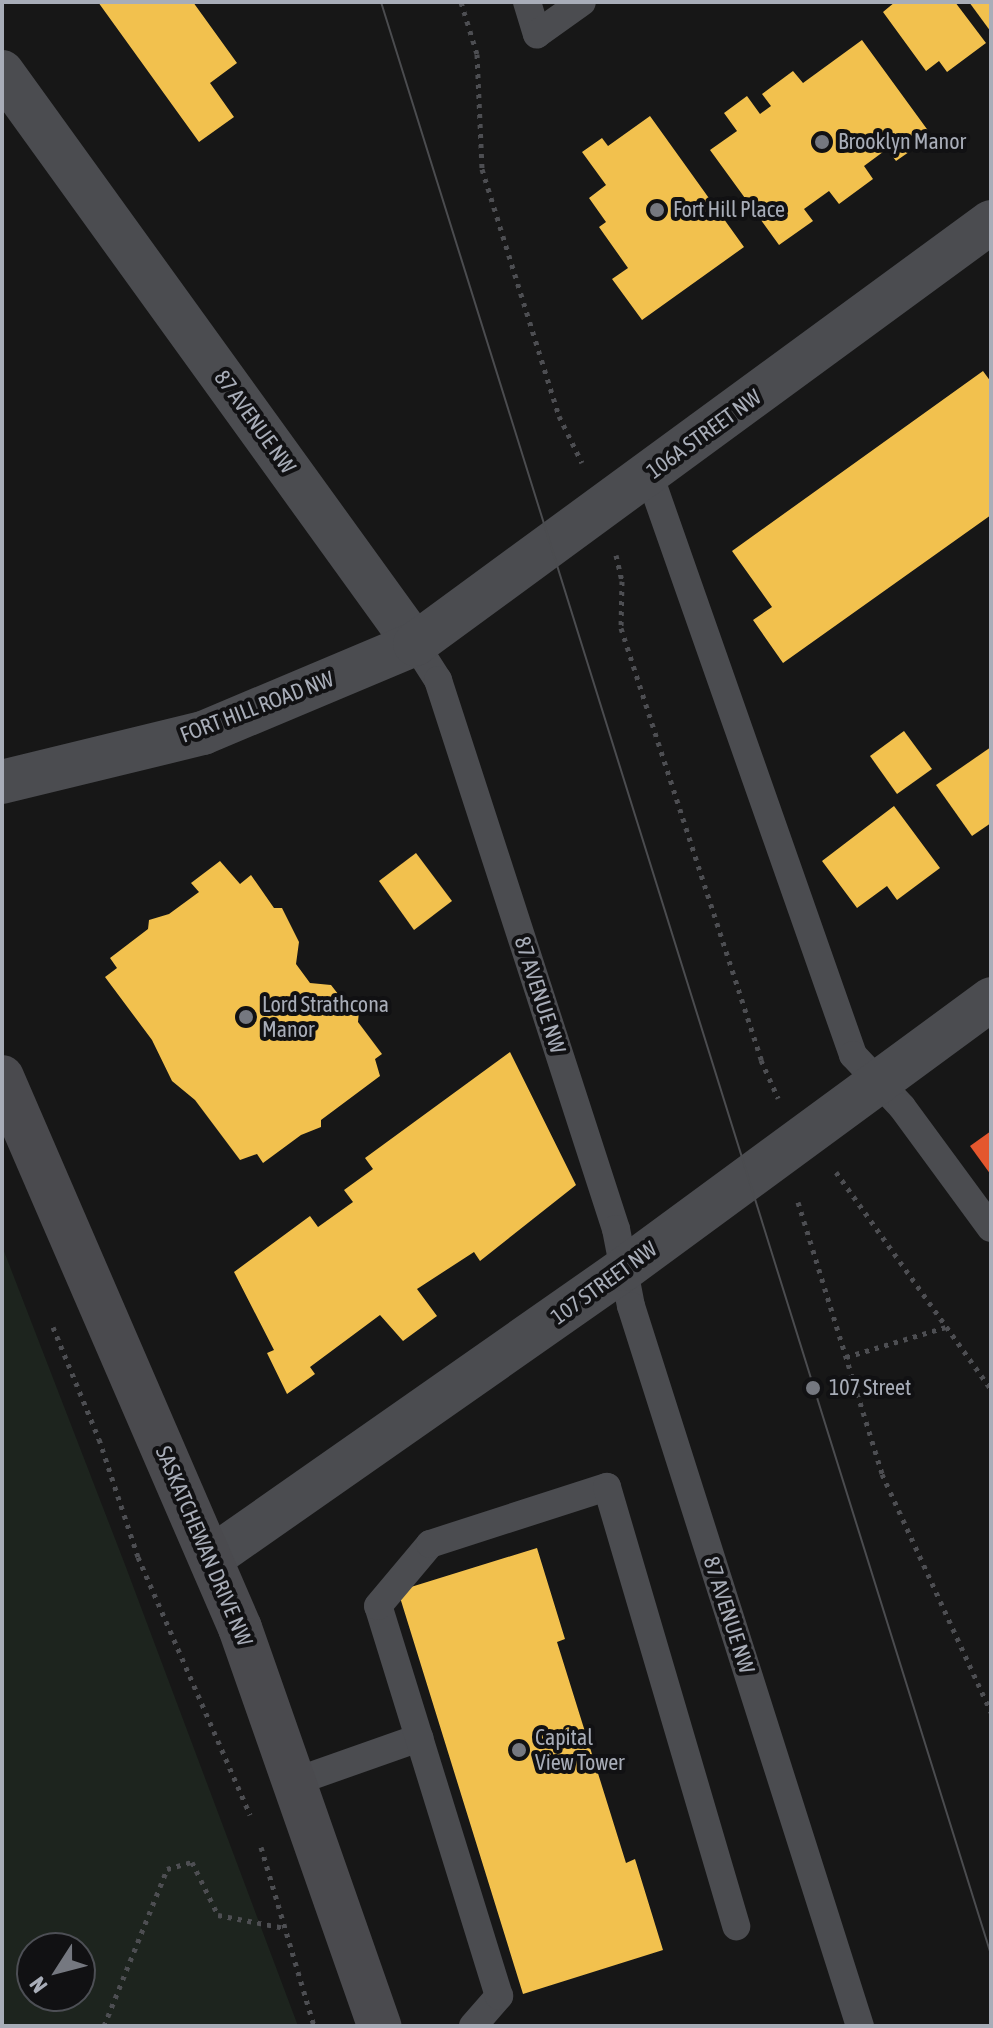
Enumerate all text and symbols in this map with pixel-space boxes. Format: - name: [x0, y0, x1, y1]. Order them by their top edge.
- place label: Brooklyn Manor: [838, 129, 966, 155]
- marker: Brooklyn Manor: [813, 133, 831, 151]
- place label: Fort Hill Place: [673, 197, 785, 223]
- marker: Fort Hill Place: [648, 201, 666, 219]
- street label: 87 AVENUE NW: [209, 365, 301, 479]
- street label: 106A STREET NW: [642, 384, 766, 484]
- street label: FORT HILL ROAD NW: [176, 666, 338, 748]
- street label: 87 AVENUE NW: [509, 933, 571, 1057]
- place label: Lord Strathcona Manor: [262, 991, 389, 1042]
- marker: Lord Strathcona Manor: [237, 1008, 255, 1026]
- street label: 107 STREET NW: [546, 1236, 662, 1330]
- place label: 107 Street: [829, 1375, 911, 1401]
- marker: 107 Street: [804, 1379, 822, 1397]
- street label: SASKATCHEWAN DRIVE NW: [150, 1442, 258, 1650]
- street label: 87 AVENUE NW: [698, 1553, 760, 1677]
- place label: Capital View Tower: [535, 1724, 625, 1776]
- marker: Capital View Tower: [510, 1741, 528, 1759]
- north arrow: [16, 1932, 96, 2012]
- text: N: [24, 1972, 53, 1998]

